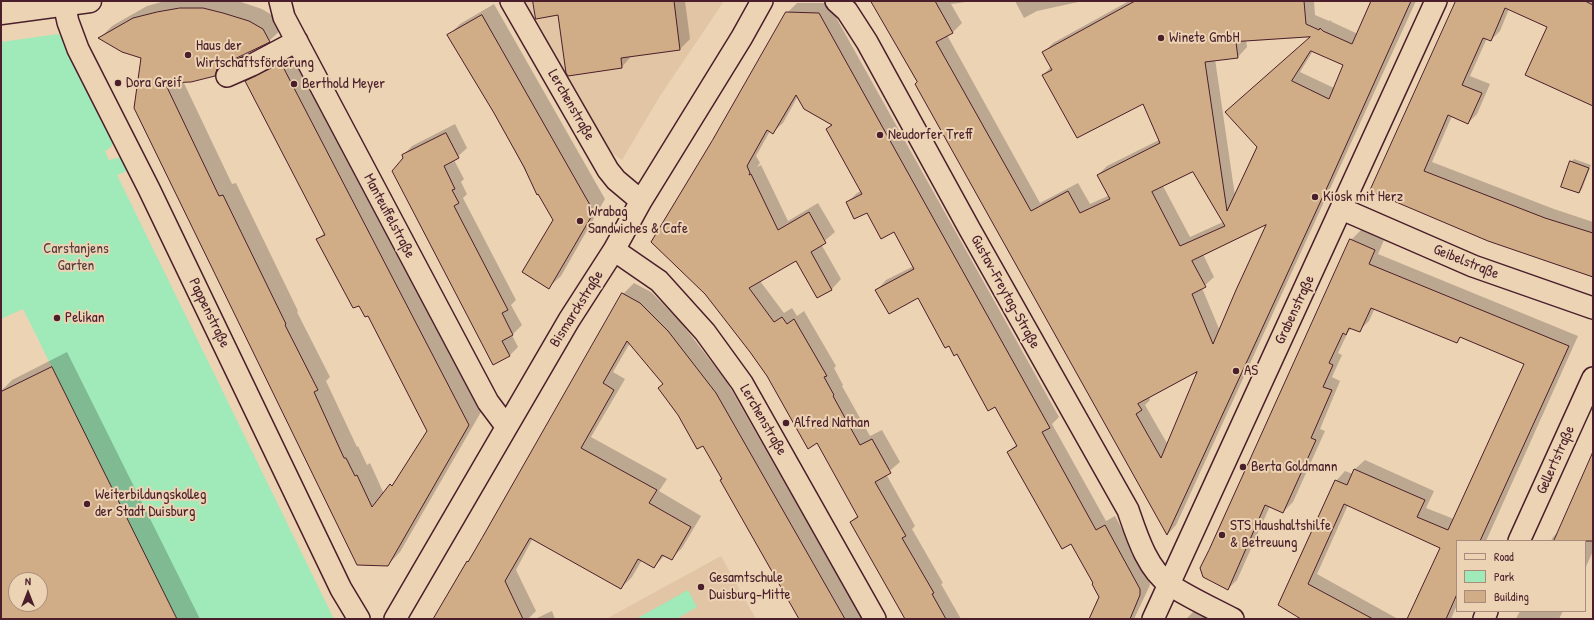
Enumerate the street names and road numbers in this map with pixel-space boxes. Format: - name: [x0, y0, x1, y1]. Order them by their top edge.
- street label: Lerchenstraße: [544, 66, 598, 144]
- street label: Manteuffelstraße: [359, 171, 419, 261]
- street label: Gustav-Freytag-Straße: [966, 232, 1044, 352]
- street label: Geibelstraße: [1431, 241, 1501, 283]
- street label: Bismarckstraße: [546, 267, 608, 351]
- street label: Grabenstraße: [1271, 273, 1319, 347]
- street label: Pappenstraße: [184, 275, 234, 351]
- street label: Lerchenstraße: [736, 381, 790, 459]
- street label: Gellertstraße: [1533, 423, 1579, 497]

